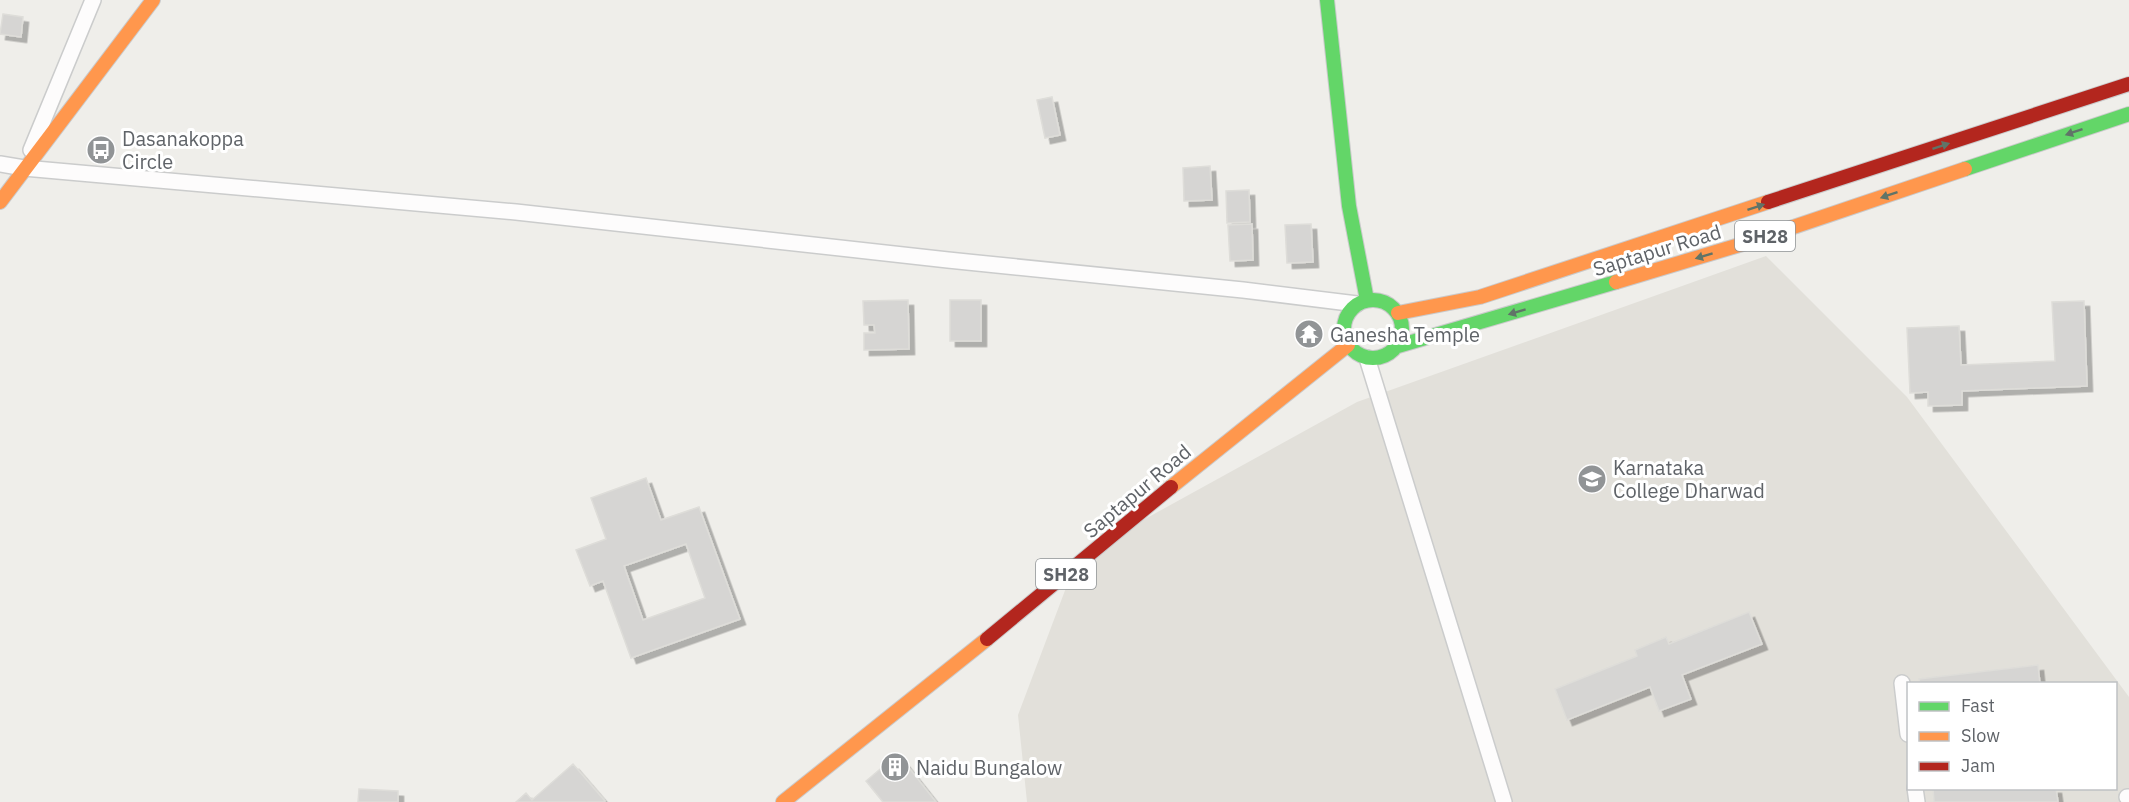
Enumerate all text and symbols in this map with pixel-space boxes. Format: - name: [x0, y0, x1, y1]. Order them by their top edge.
- place label: Dasanakoppa Circle: [122, 125, 244, 175]
- one-way arrow: [2065, 128, 2083, 138]
- bus stop icon: Dasanakoppa Circle: [85, 134, 117, 166]
- one-way arrow: [1932, 141, 1950, 150]
- one-way arrow: [1880, 190, 1898, 200]
- one-way arrow: [1747, 202, 1765, 211]
- street label: Saptapur Road: [1590, 218, 1724, 282]
- road number: SH28: [1735, 221, 1795, 251]
- one-way arrow: [1695, 252, 1713, 261]
- one-way arrow: [1508, 308, 1526, 317]
- temple icon: Ganesha Temple: [1293, 318, 1325, 350]
- place label: Ganesha Temple: [1330, 321, 1480, 348]
- street label: Saptapur Road: [1078, 438, 1196, 544]
- place label: Karnataka College Dharwad: [1613, 454, 1765, 504]
- school or university icon: Karnataka College Dharwad: [1576, 463, 1608, 495]
- road number: SH28: [1036, 559, 1096, 589]
- legend: [1907, 682, 2117, 790]
- text: Fast: [1961, 694, 1995, 717]
- text: Slow: [1961, 724, 2000, 747]
- building icon: Naidu Bungalow: [879, 751, 911, 783]
- place label: Naidu Bungalow: [916, 754, 1062, 781]
- text: Jam: [1961, 754, 1996, 777]

